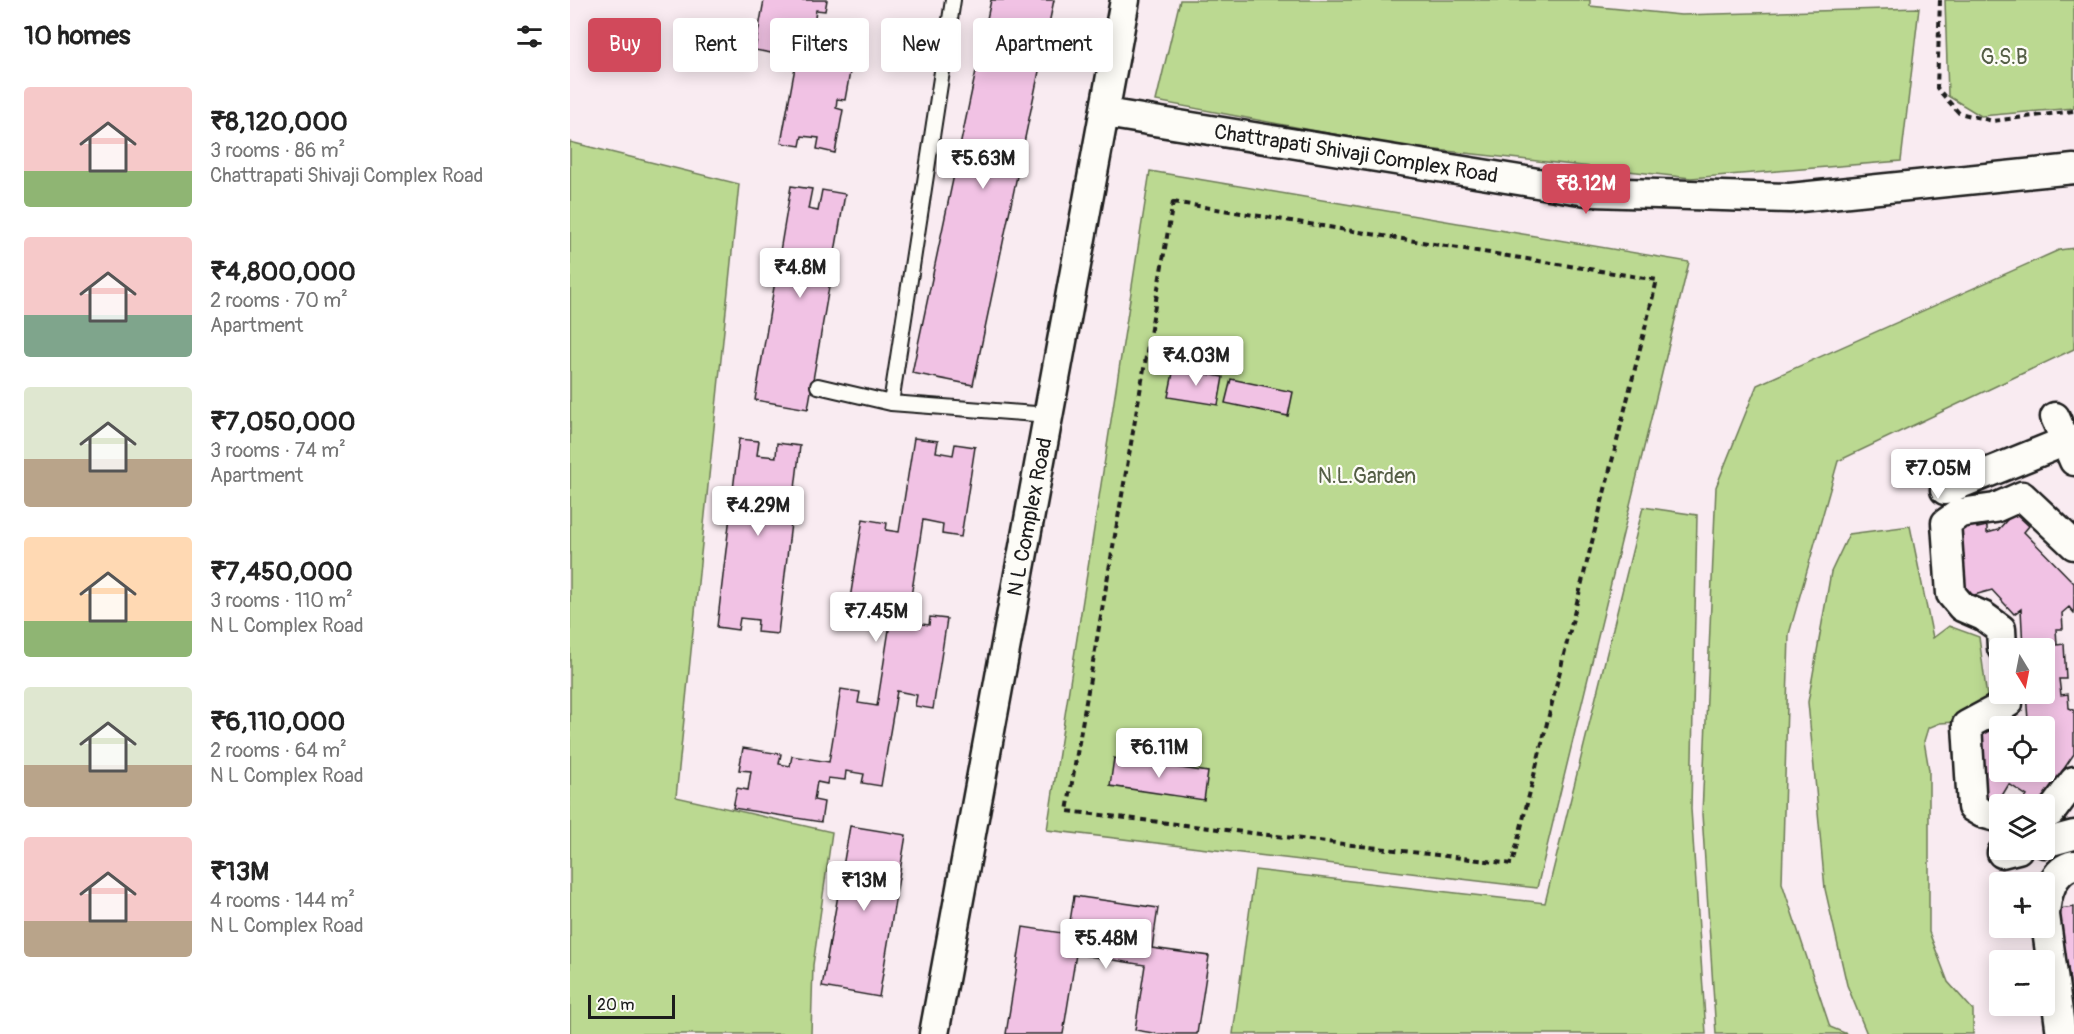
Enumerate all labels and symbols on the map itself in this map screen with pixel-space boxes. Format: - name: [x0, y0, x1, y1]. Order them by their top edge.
- park label: G.S.B: [1980, 44, 2028, 71]
- street label: Chattrapati Shivaji Complex Road: [1212, 118, 1500, 190]
- pin: ₹5.63M: [934, 139, 1032, 190]
- pin: ₹8.12M: [1537, 164, 1635, 215]
- pin: ₹4.8M: [758, 248, 842, 299]
- pin: ₹4.03M: [1147, 336, 1245, 387]
- street label: N L Complex Road: [1001, 435, 1059, 599]
- pin: ₹7.05M: [1889, 449, 1987, 500]
- park label: N.L.Garden: [1318, 463, 1416, 490]
- pin: ₹4.29M: [709, 486, 807, 537]
- pin: ₹7.45M: [827, 592, 925, 643]
- north arrow: [1989, 638, 2055, 704]
- pin: ₹6.11M: [1110, 728, 1208, 779]
- pin: ₹13M: [828, 861, 900, 912]
- pin: ₹5.48M: [1057, 919, 1155, 970]
- scale bar: [588, 992, 675, 1020]

